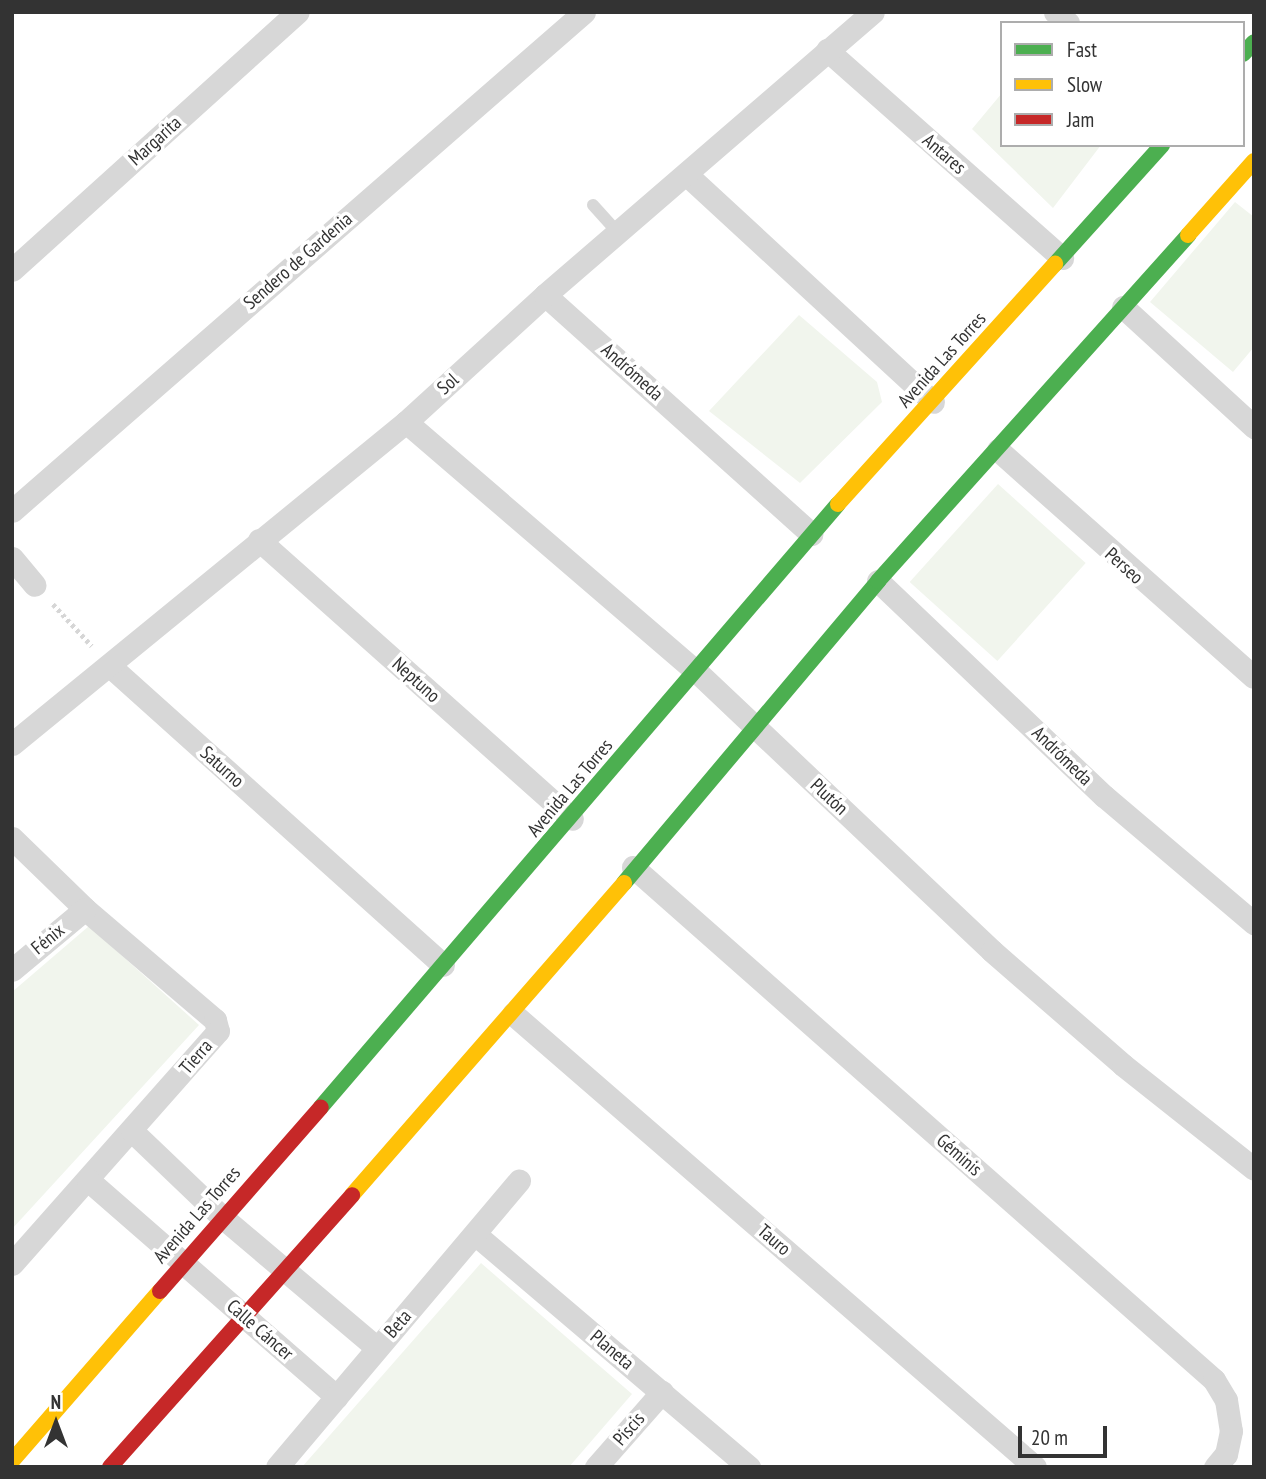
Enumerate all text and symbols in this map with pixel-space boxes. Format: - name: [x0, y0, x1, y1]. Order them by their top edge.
- legend: [1000, 21, 1245, 147]
- text: Fast: [1067, 36, 1097, 63]
- text: Slow: [1067, 71, 1102, 98]
- text: Jam: [1067, 106, 1094, 133]
- street label: Margarita: [124, 111, 186, 171]
- street label: Antares: [918, 129, 970, 179]
- street label: Sendero de Gardenia: [239, 208, 357, 314]
- street label: Avenida Las Torres: [893, 307, 991, 413]
- street label: Andrómeda: [596, 338, 668, 406]
- street label: Sol: [433, 369, 463, 399]
- street label: Perseo: [1100, 543, 1148, 589]
- street label: Neptuno: [387, 653, 445, 707]
- street label: Andrómeda: [1027, 722, 1097, 790]
- street label: Avenida Las Torres: [522, 734, 618, 842]
- street label: Saturno: [195, 741, 249, 793]
- street label: Plutón: [806, 774, 852, 820]
- street label: Fénix: [27, 919, 69, 959]
- street label: Tierra: [175, 1035, 217, 1079]
- street label: Géminis: [932, 1129, 986, 1181]
- street label: Avenida Las Torres: [149, 1162, 245, 1268]
- street label: Tauro: [753, 1220, 795, 1260]
- street label: Calle Cáncer: [222, 1295, 298, 1365]
- street label: Beta: [380, 1305, 416, 1343]
- street label: Planeta: [586, 1325, 638, 1375]
- north arrow: [21, 1388, 91, 1458]
- text: N: [51, 1390, 61, 1414]
- street label: Piscis: [608, 1408, 650, 1450]
- scale bar: [1021, 1412, 1110, 1456]
- text: 20 m: [1031, 1424, 1068, 1451]

